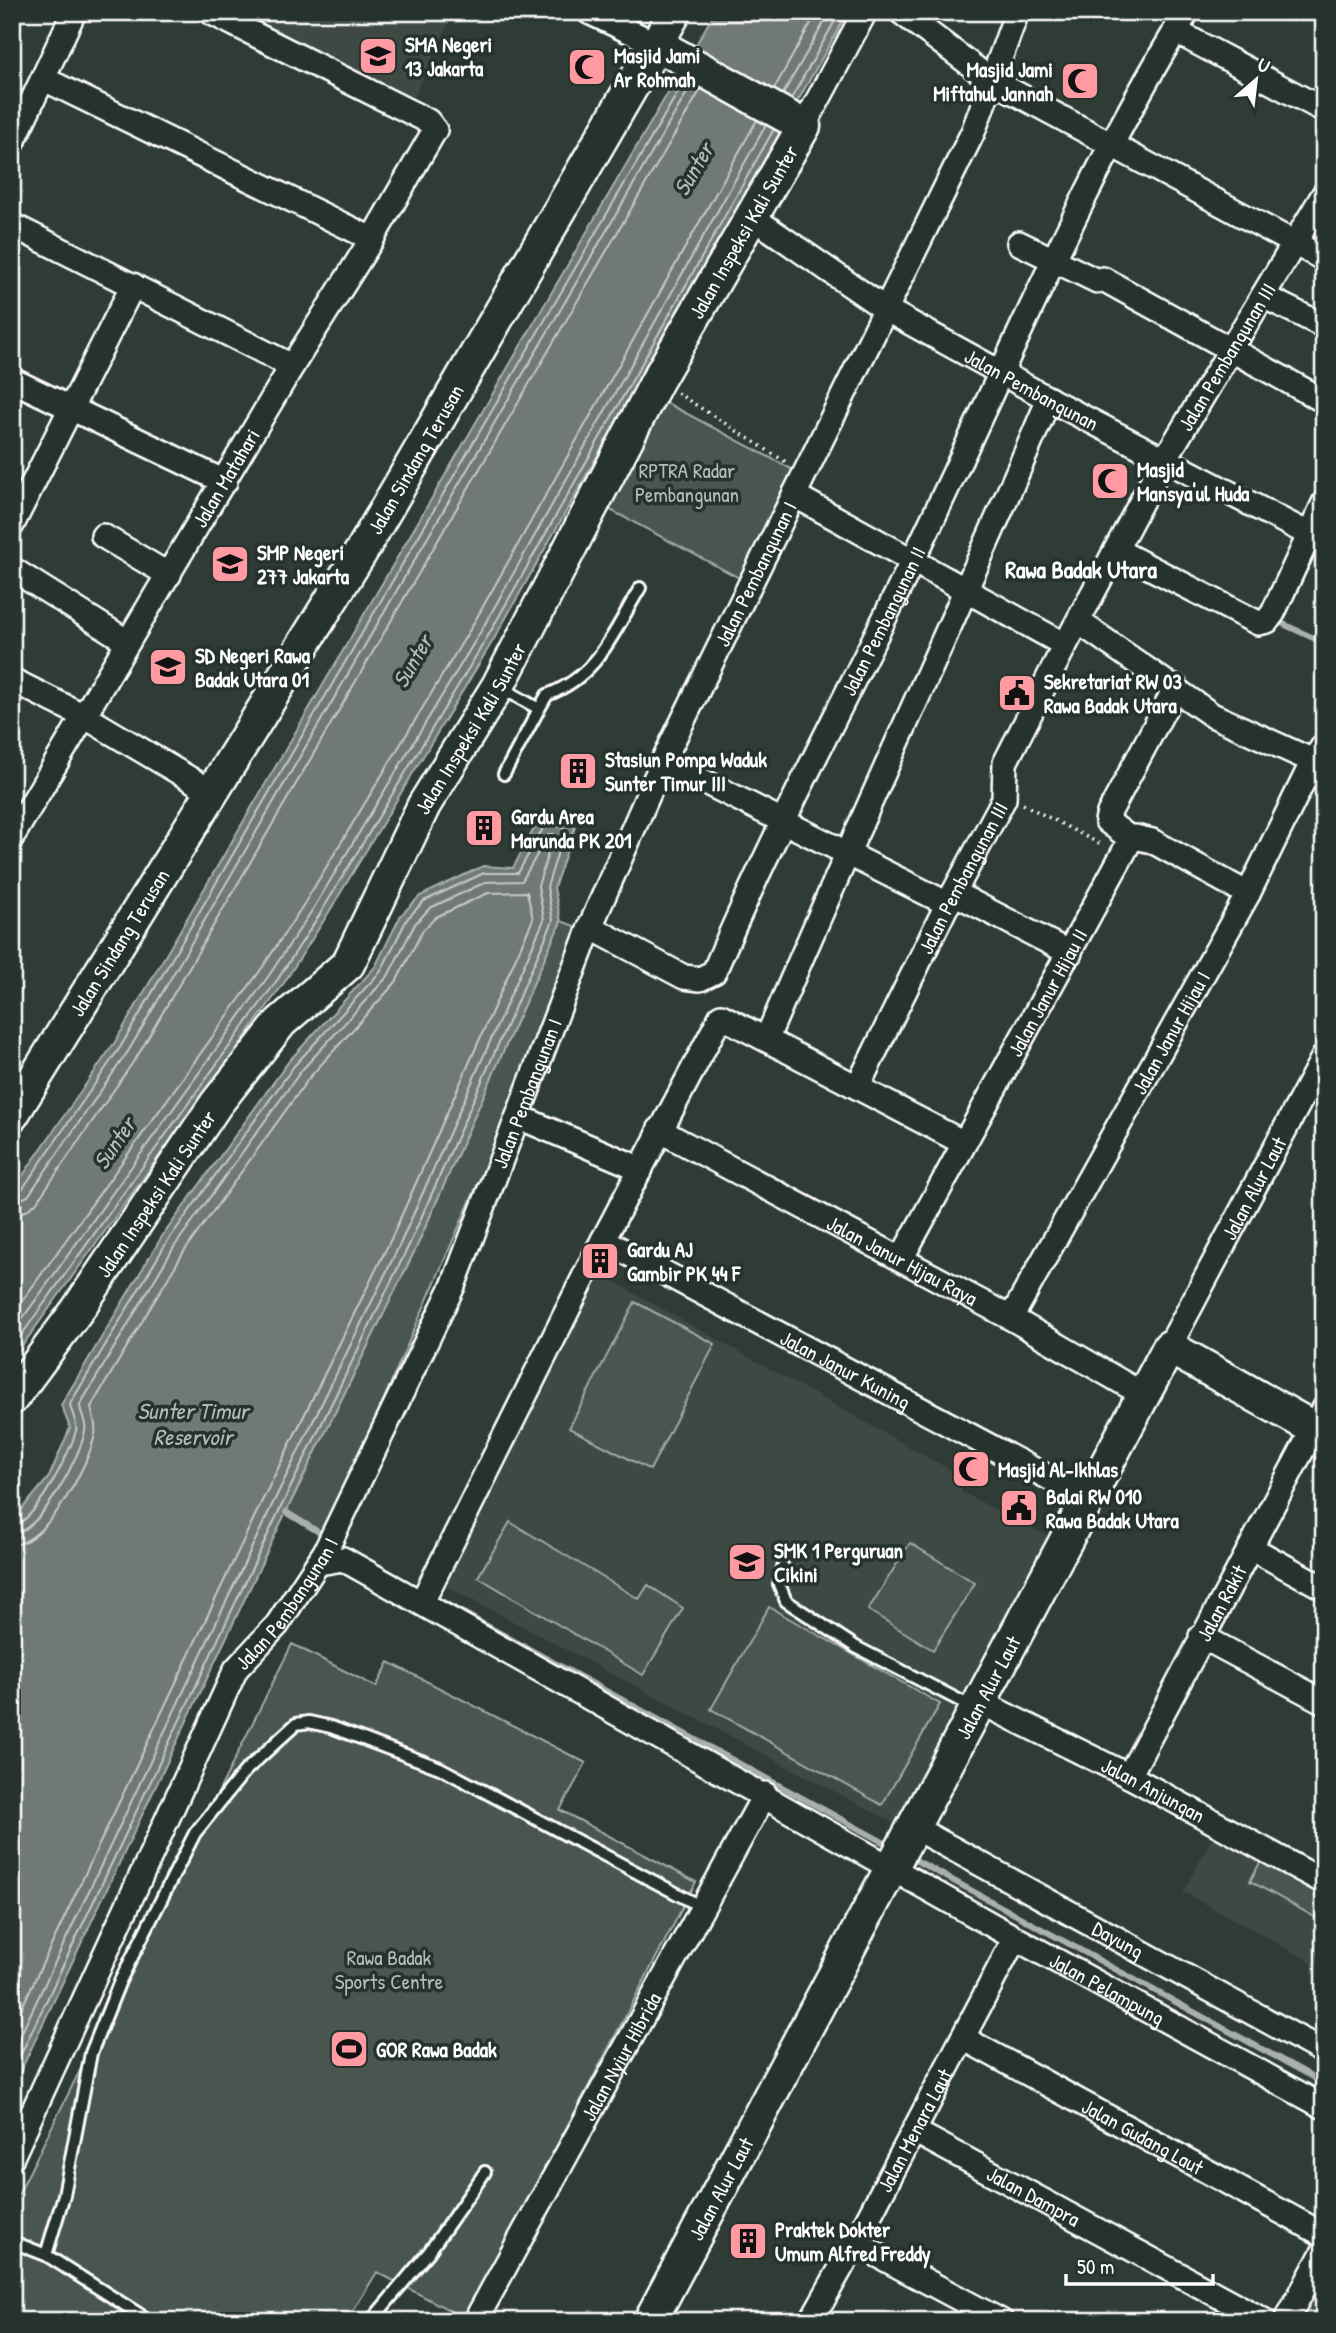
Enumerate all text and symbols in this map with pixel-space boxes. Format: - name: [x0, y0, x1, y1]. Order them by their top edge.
- place label: SMA Negeri 13 Jakarta: [405, 30, 492, 83]
- school or university icon: SMA Negeri 13 Jakarta: [357, 35, 399, 77]
- place label: Masjid Jami Ar Rohmah: [614, 41, 700, 94]
- mosque icon: Masjid Jami Ar Rohmah: [566, 46, 608, 88]
- north arrow: [1220, 46, 1290, 116]
- text: U: [1253, 51, 1275, 79]
- place label: Masjid Jami Miftahul Jannah: [933, 55, 1053, 108]
- mosque icon: Masjid Jami Miftahul Jannah: [1059, 60, 1101, 102]
- water label: Sunter: [666, 134, 722, 201]
- street label: Jalan Inspeksi Kali Sunter: [682, 139, 805, 324]
- street label: Jalan Pembangunan III: [1171, 277, 1282, 436]
- street label: Jalan Pembangunan: [960, 341, 1104, 437]
- street label: Jalan Sindang Terusan: [360, 379, 470, 539]
- street label: Jalan Matahari: [185, 423, 266, 532]
- place label: Masjid Mansya'ul Huda: [1137, 455, 1250, 509]
- park label: RPTRA Radar Pembangunan: [635, 456, 739, 509]
- mosque icon: Masjid Mansya'ul Huda: [1089, 460, 1131, 502]
- street label: Jalan Pembangunan I: [707, 496, 803, 651]
- place label: SMP Negeri 277 Jakarta: [257, 538, 350, 591]
- street label: Jalan Pembangunan II: [834, 541, 932, 700]
- school or university icon: SMP Negeri 277 Jakarta: [209, 543, 251, 585]
- district label: Rawa Badak Utara: [1005, 553, 1157, 585]
- water label: Sunter: [385, 626, 441, 693]
- street label: Jalan Inspeksi Kali Sunter: [407, 637, 533, 819]
- place label: SD Negeri Rawa Badak Utara 01: [195, 641, 311, 694]
- school or university icon: SD Negeri Rawa Badak Utara 01: [147, 646, 189, 688]
- place label: Sekretariat RW 03 Rawa Badak Utara: [1044, 667, 1182, 720]
- public building icon: Sekretariat RW 03 Rawa Badak Utara: [996, 672, 1038, 714]
- place label: Stasiun Pompa Waduk Sunter Timur III: [605, 745, 767, 798]
- building icon: Stasiun Pompa Waduk Sunter Timur III: [557, 750, 599, 792]
- street label: Jalan Pembangunan III: [911, 797, 1014, 959]
- place label: Gardu Area Marunda PK 201: [511, 802, 632, 855]
- building icon: Gardu Area Marunda PK 201: [463, 807, 505, 849]
- street label: Jalan Sindang Terusan: [62, 863, 176, 1022]
- street label: Jalan Janur Hijau II: [1000, 923, 1094, 1062]
- street label: Jalan Janur Hijau I: [1124, 966, 1217, 1099]
- street label: Jalan Pembangunan I: [485, 1014, 568, 1172]
- street label: Jalan Inspeksi Kali Sunter: [89, 1104, 223, 1283]
- water label: Sunter: [85, 1108, 144, 1175]
- street label: Jalan Alur Laut: [1214, 1131, 1293, 1245]
- street label: Jalan Janur Hijau Raya: [822, 1208, 983, 1312]
- place label: Gardu AJ Gambir PK 44 F: [627, 1235, 741, 1288]
- building icon: Gardu AJ Gambir PK 44 F: [579, 1240, 621, 1282]
- street label: Jalan Janur Kuning: [776, 1323, 916, 1416]
- water label: Sunter Timur Reservoir: [138, 1395, 252, 1452]
- mosque icon: Masjid Al-Ikhlas: [950, 1448, 992, 1490]
- place label: Masjid Al-Ikhlas: [998, 1455, 1118, 1484]
- place label: Balai RW 010 Rawa Badak Utara: [1046, 1482, 1179, 1535]
- public building icon: Balai RW 010 Rawa Badak Utara: [998, 1487, 1040, 1529]
- street label: Jalan Pembangunan I: [228, 1533, 344, 1676]
- place label: SMK 1 Perguruan Cikini: [774, 1536, 903, 1589]
- school or university icon: SMK 1 Perguruan Cikini: [726, 1541, 768, 1583]
- street label: Jalan Rakit: [1189, 1559, 1254, 1646]
- street label: Jalan Alur Laut: [948, 1630, 1027, 1744]
- street label: Jalan Anjungan: [1097, 1750, 1210, 1829]
- street label: Dayung: [1087, 1914, 1149, 1965]
- park label: Rawa Badak Sports Centre: [335, 1943, 443, 1996]
- street label: Jalan Pelampung: [1045, 1945, 1170, 2032]
- street label: Jalan Nyiur Hibrida: [574, 1987, 668, 2126]
- sports icon: GOR Rawa Badak: [328, 2028, 370, 2070]
- place label: GOR Rawa Badak: [376, 2035, 497, 2064]
- street label: Jalan Menara Laut: [870, 2063, 959, 2197]
- street label: Jalan Gudang Laut: [1077, 2091, 1210, 2182]
- street label: Jalan Alur Laut: [681, 2131, 760, 2245]
- street label: Jalan Dampra: [982, 2159, 1085, 2233]
- place label: Praktek Dokter Umum Alfred Freddy: [775, 2215, 931, 2269]
- building icon: Praktek Dokter Umum Alfred Freddy: [727, 2220, 769, 2262]
- scale bar: [1066, 2242, 1214, 2286]
- text: 50 m: [1077, 2252, 1114, 2281]

